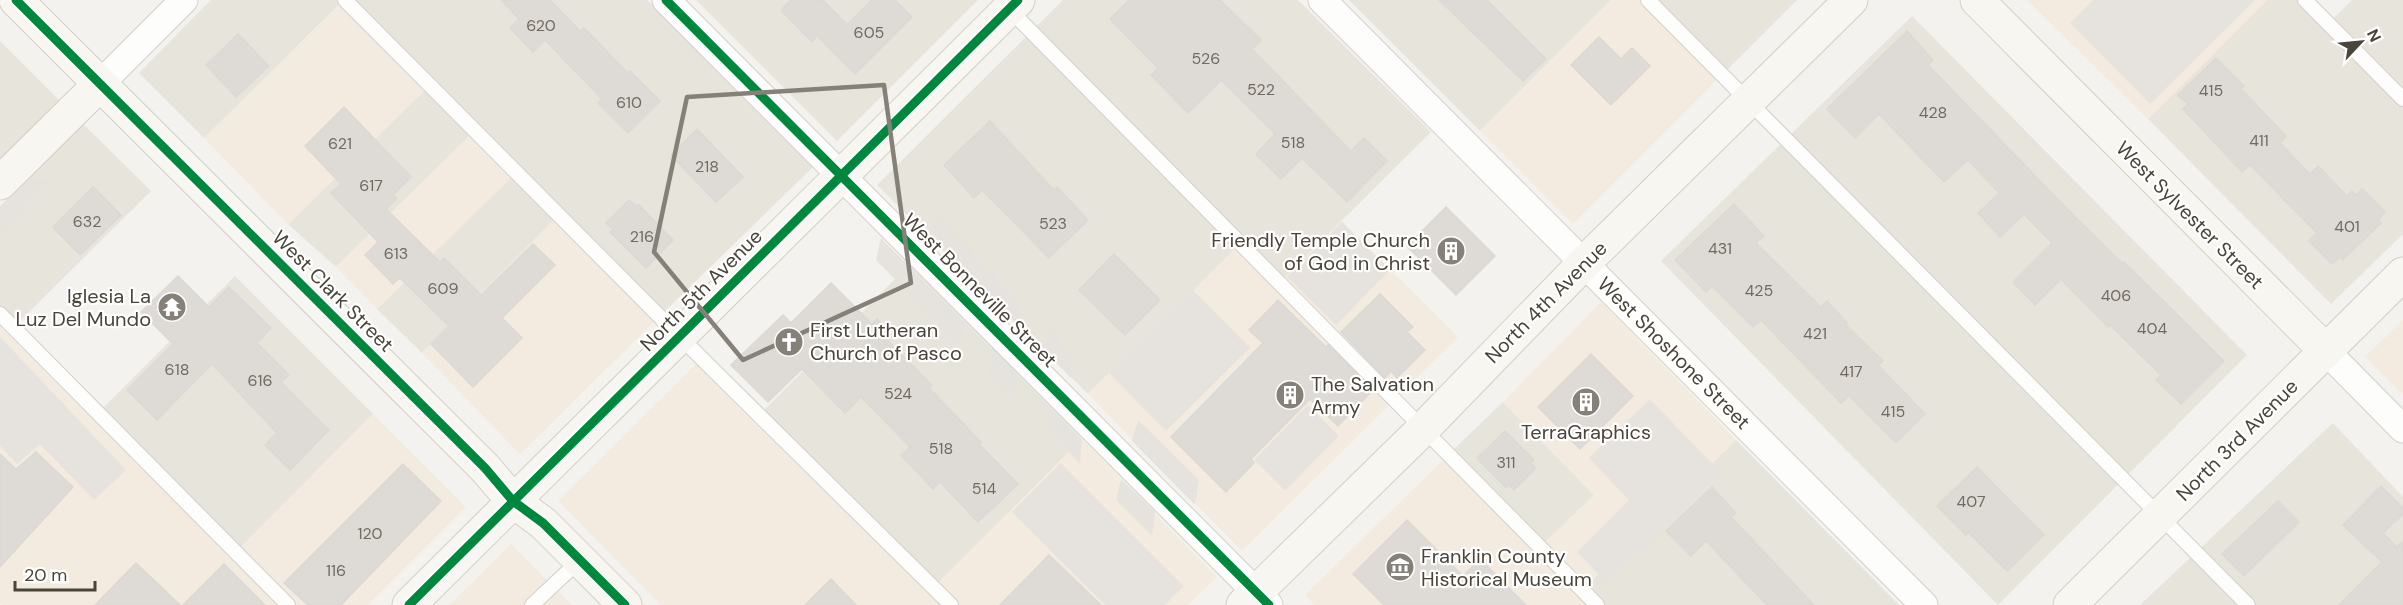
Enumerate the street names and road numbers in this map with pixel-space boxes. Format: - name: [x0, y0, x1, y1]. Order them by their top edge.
- street label: West Sylvester Street: [2110, 135, 2270, 295]
- street label: West Bonneville Street: [897, 207, 1063, 373]
- street label: North 5th Avenue: [634, 223, 768, 357]
- street label: West Clark Street: [267, 225, 399, 357]
- street label: North 4th Avenue: [1479, 235, 1613, 369]
- street label: West Shoshone Street: [1592, 271, 1756, 435]
- street label: North 3rd Avenue: [2170, 373, 2304, 507]

